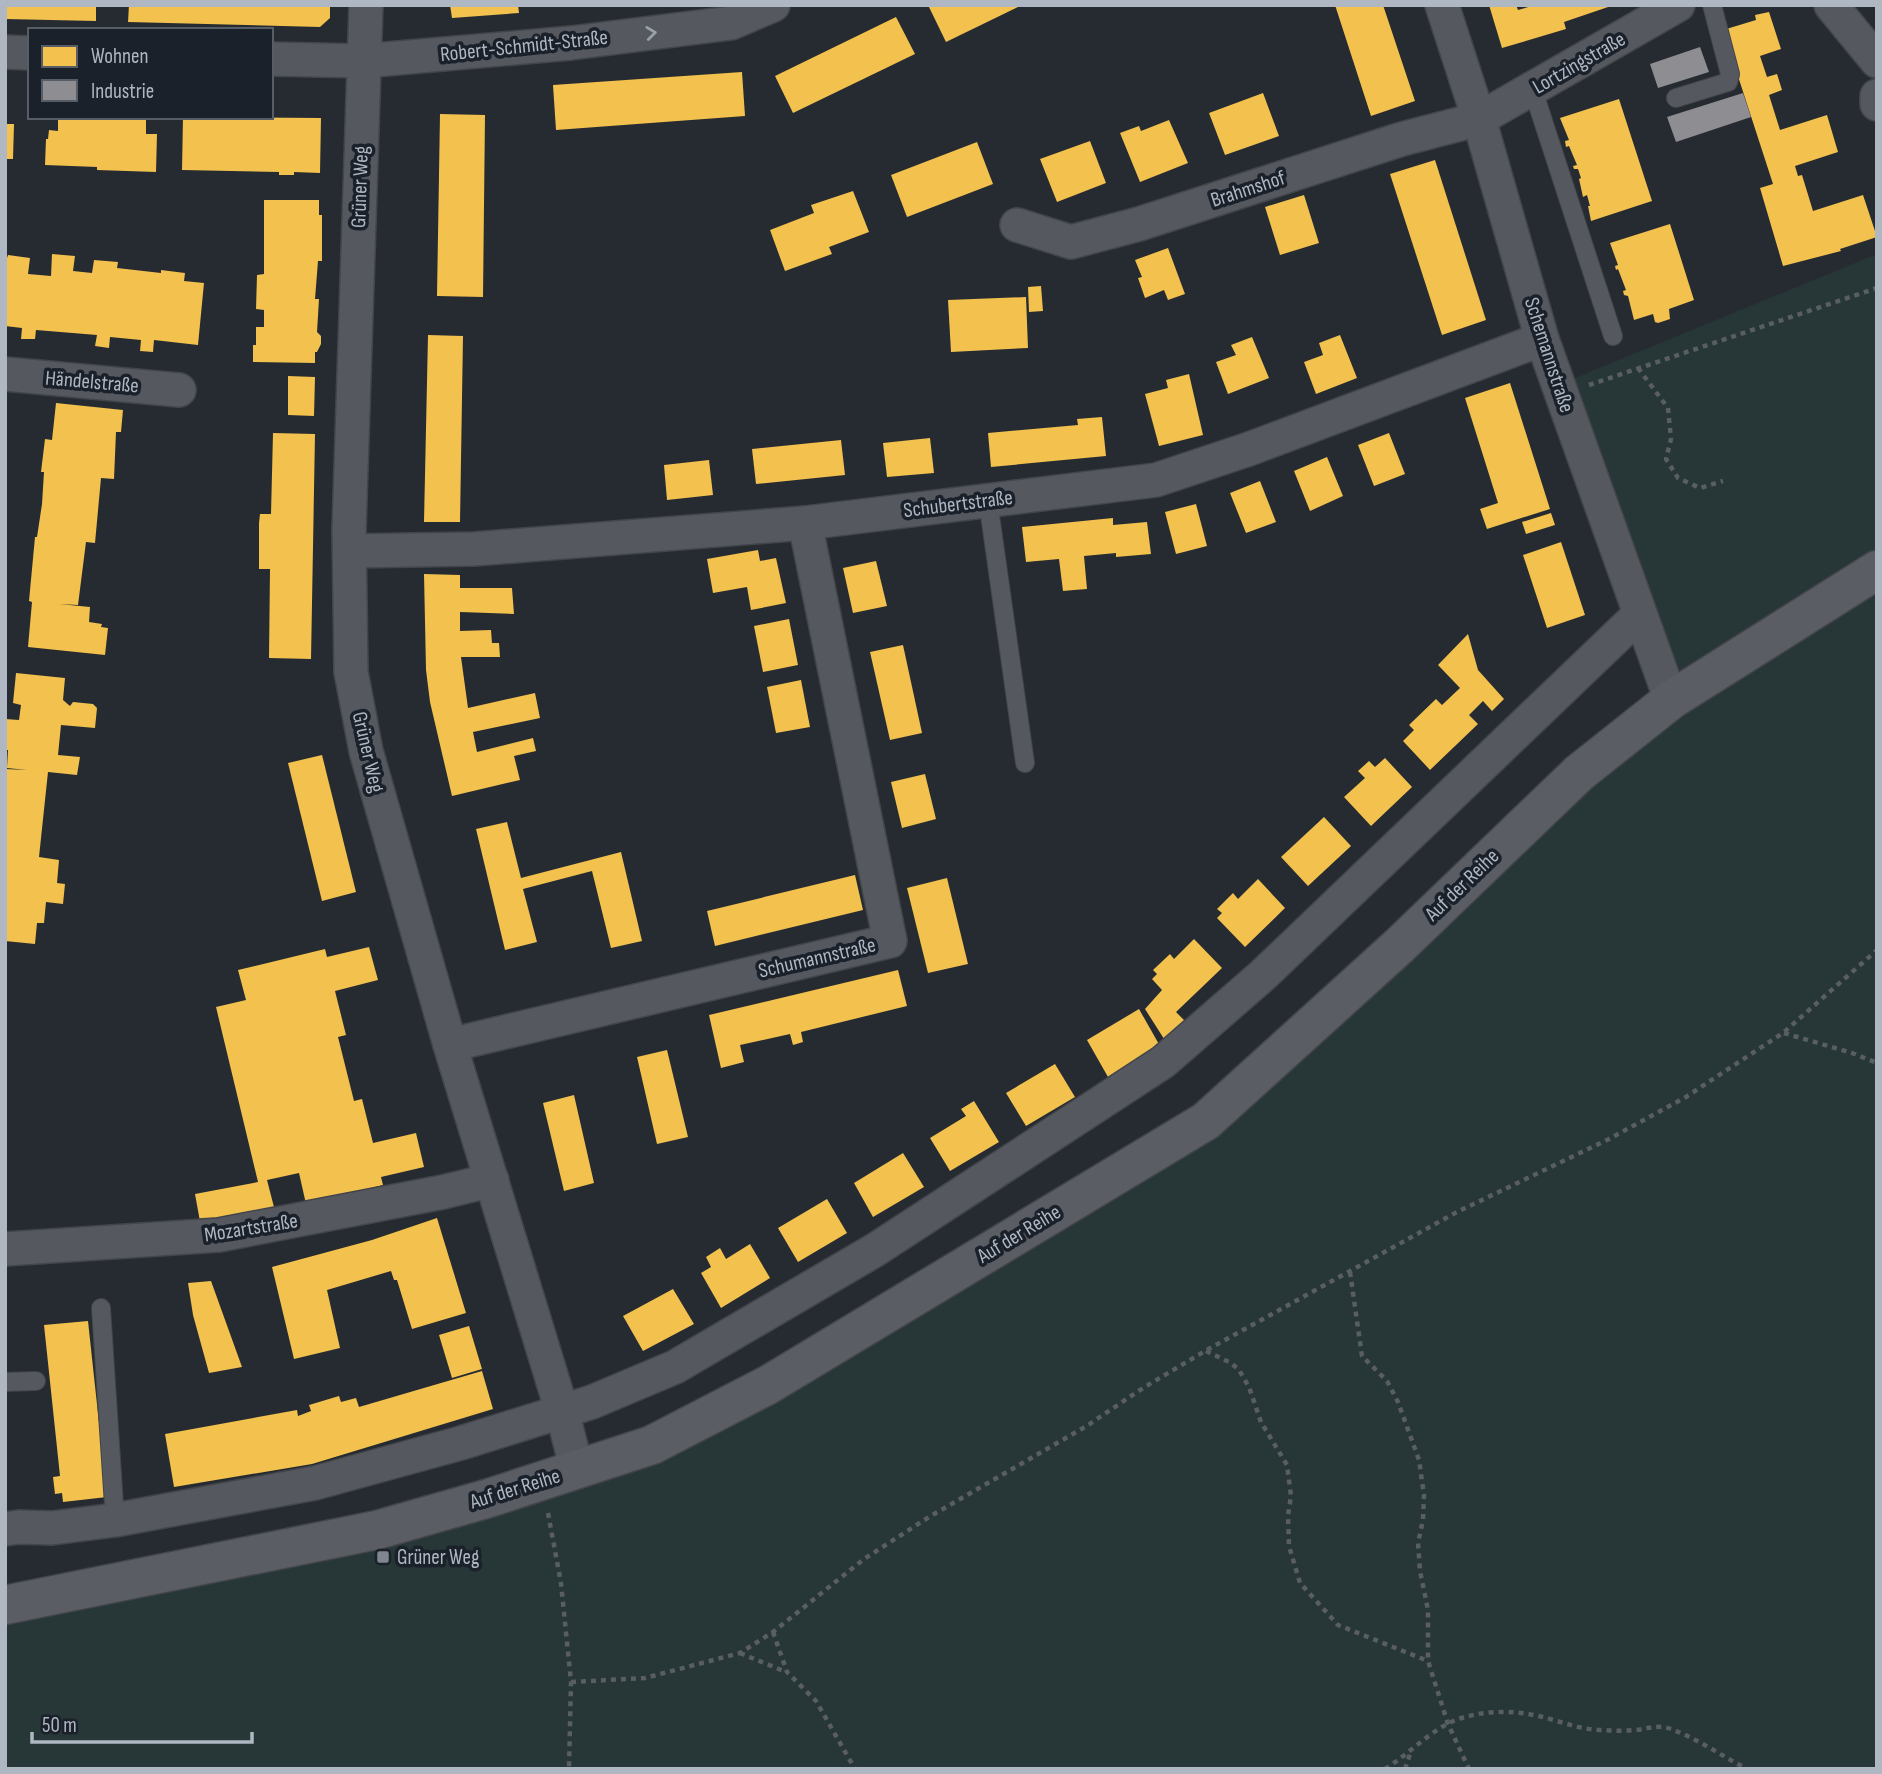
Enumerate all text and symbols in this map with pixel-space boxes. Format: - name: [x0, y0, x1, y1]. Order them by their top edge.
- street label: Robert-Schmidt-Straße: [439, 25, 609, 67]
- one-way arrow: [645, 26, 657, 41]
- street label: Lortzingstraße: [1528, 26, 1630, 100]
- legend: [28, 28, 273, 119]
- text: Wohnen: [91, 44, 148, 69]
- text: Industrie: [91, 79, 154, 104]
- street label: Grüner Weg: [346, 145, 374, 229]
- street label: Brahmshof: [1208, 165, 1289, 213]
- street label: Schemannstraße: [1519, 294, 1579, 416]
- street label: Händelstraße: [44, 365, 140, 399]
- street label: Schubertstraße: [902, 485, 1014, 523]
- street label: Grüner Weg: [347, 709, 389, 795]
- street label: Auf der Reihe: [1419, 844, 1504, 927]
- street label: Schumannstraße: [756, 932, 878, 984]
- street label: Auf der Reihe: [972, 1199, 1065, 1269]
- street label: Mozartstraße: [203, 1208, 299, 1248]
- street label: Auf der Reihe: [466, 1463, 563, 1515]
- place label: Grüner Weg: [397, 1545, 479, 1570]
- marker: Grüner Weg: [375, 1549, 391, 1565]
- scale bar: [32, 1700, 252, 1744]
- text: 50 m: [42, 1713, 77, 1738]

